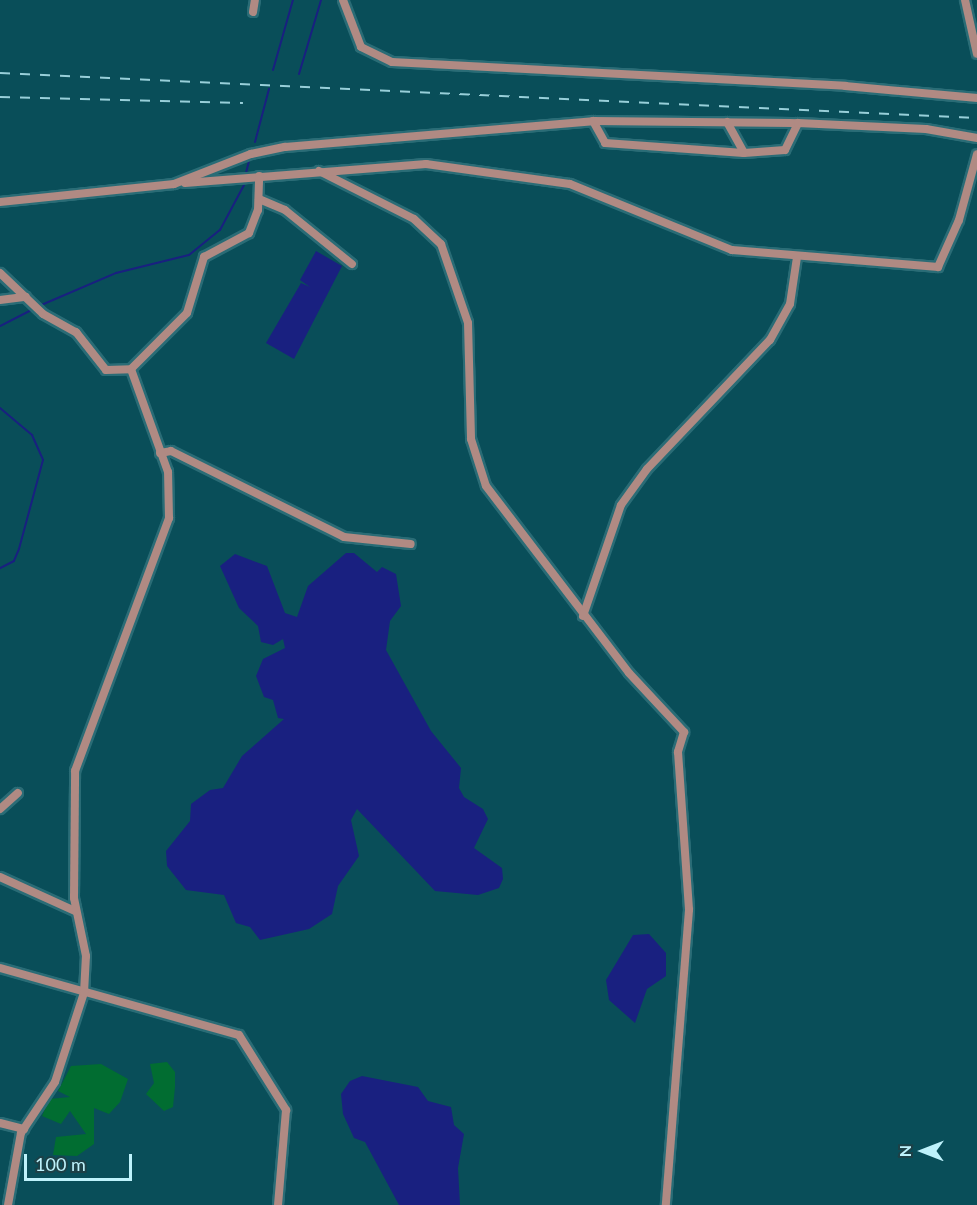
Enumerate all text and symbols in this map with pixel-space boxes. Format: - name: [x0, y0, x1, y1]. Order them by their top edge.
- north arrow: [893, 1121, 953, 1181]
- scale bar: [27, 1142, 135, 1180]
- text: N: [895, 1145, 914, 1157]
- text: 100 m: [35, 1153, 86, 1175]

